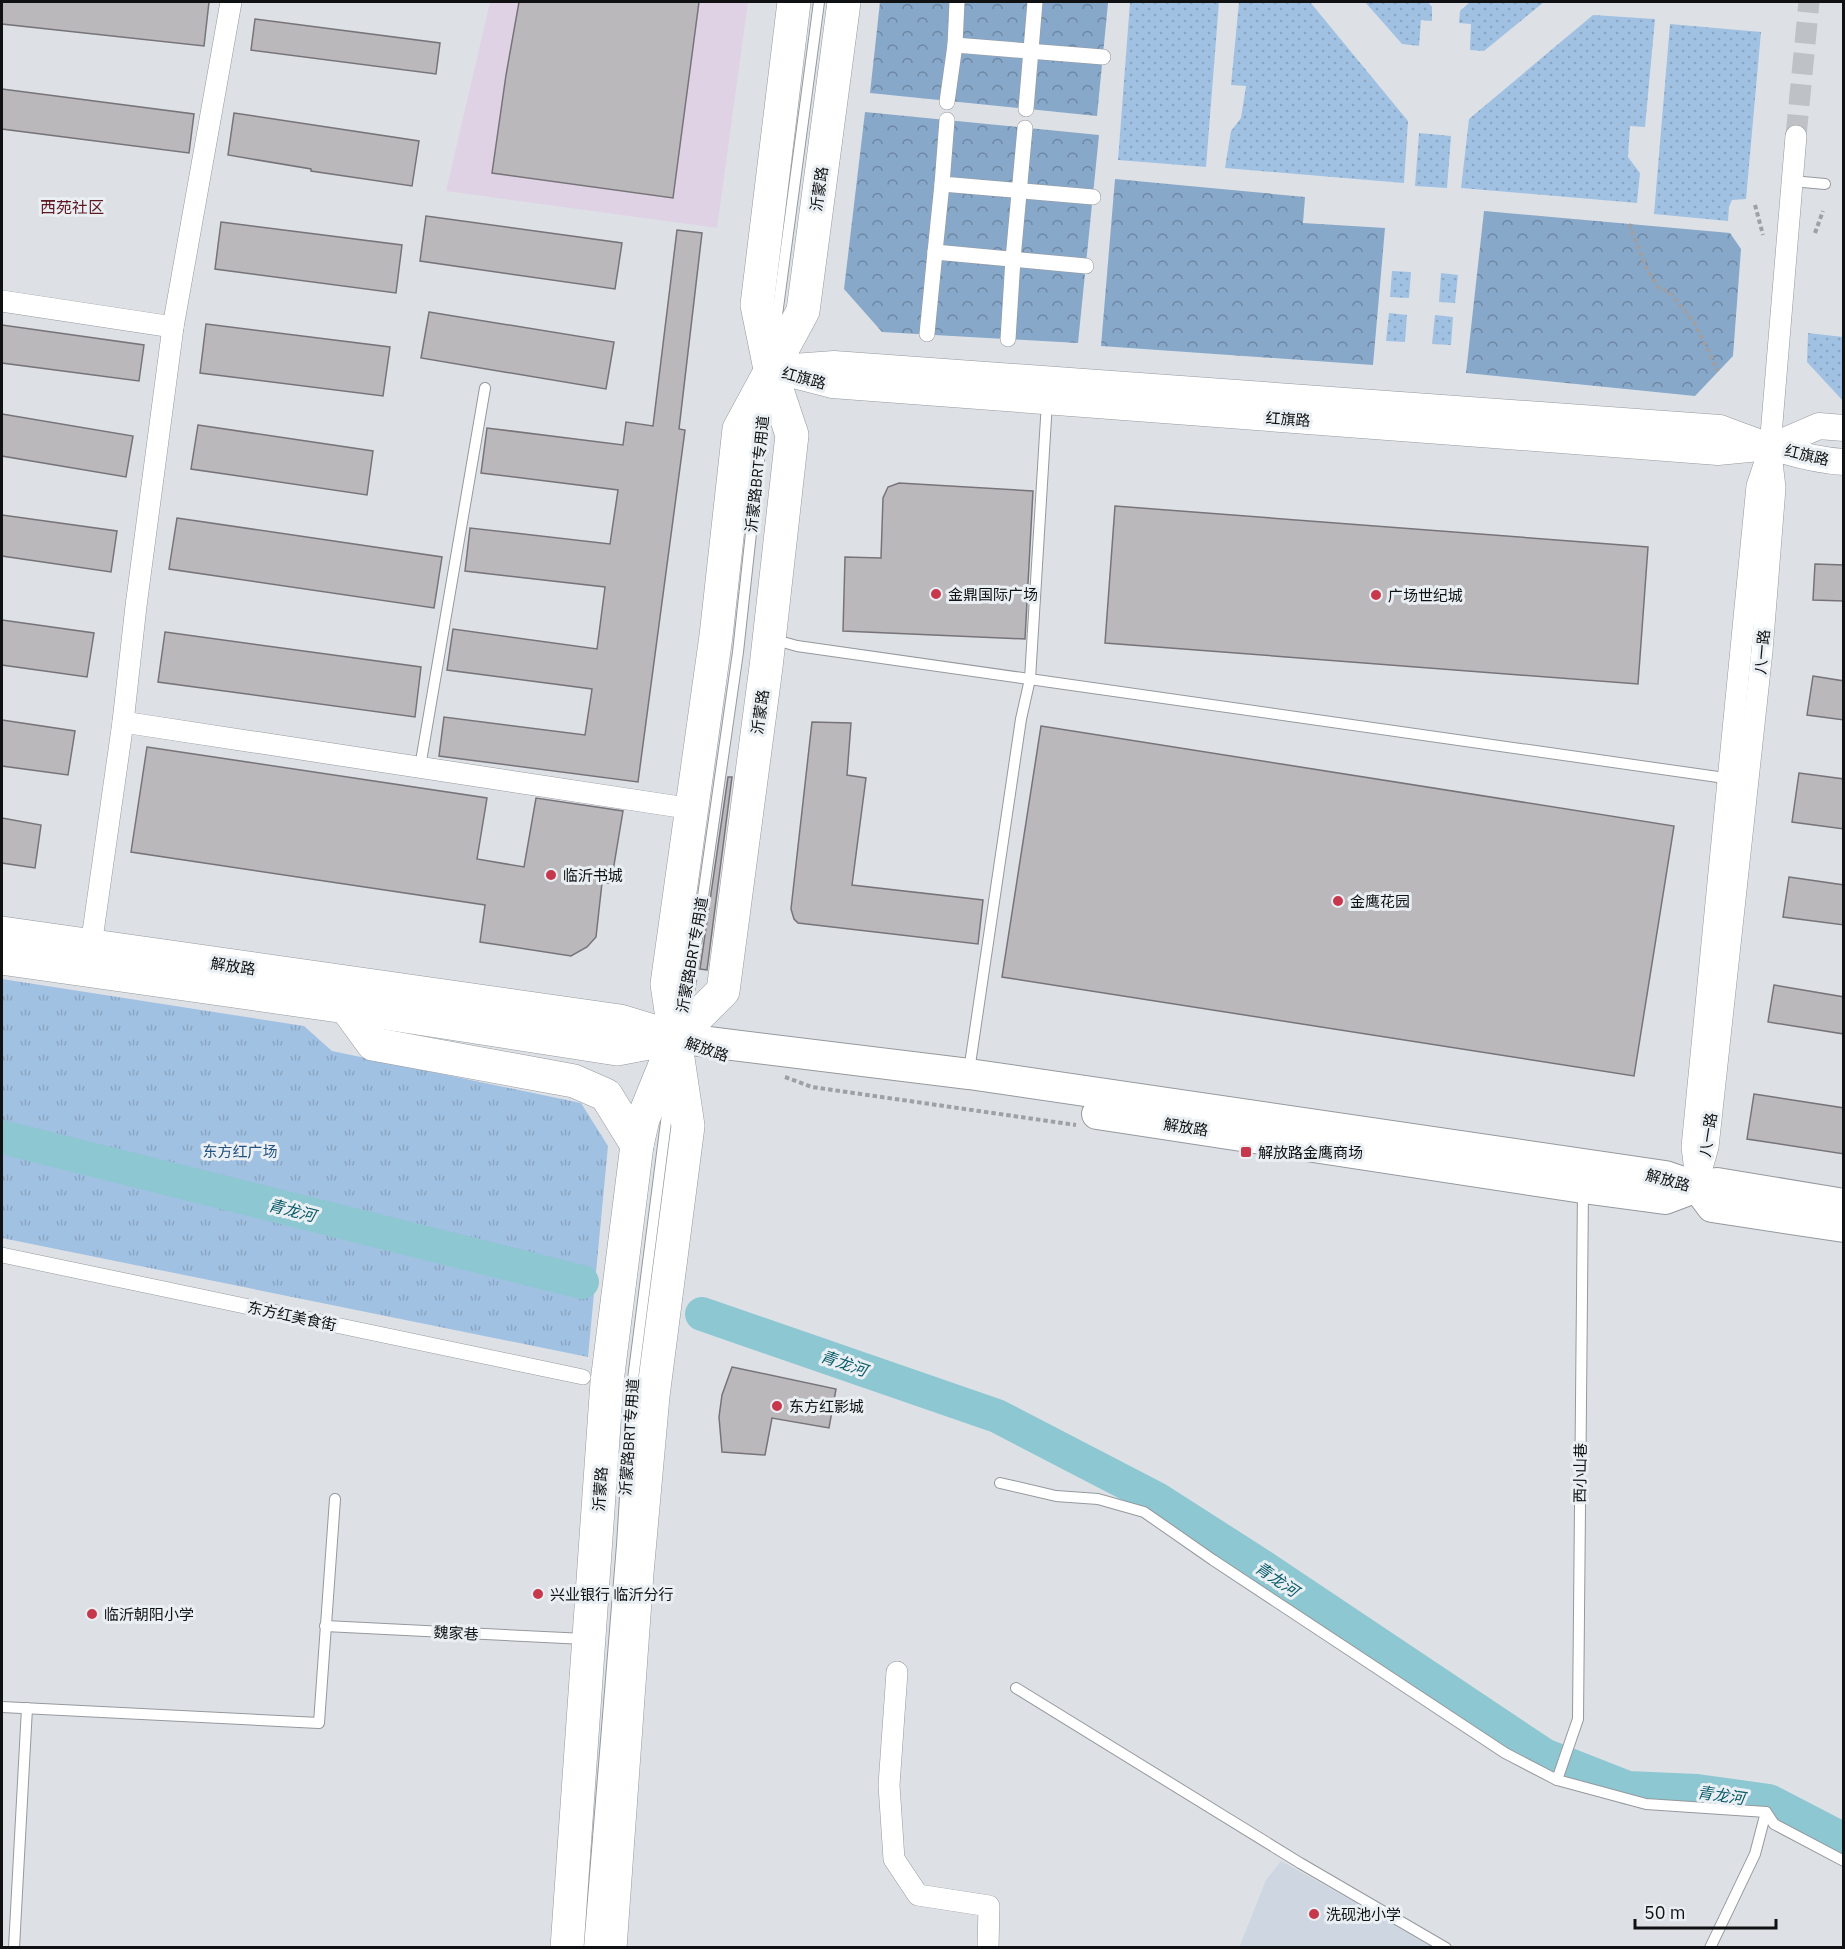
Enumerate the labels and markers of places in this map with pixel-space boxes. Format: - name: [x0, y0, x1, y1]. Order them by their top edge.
- place label: 金鼎国际广场: [948, 585, 1038, 604]
- place label: 广场世纪城: [1388, 586, 1463, 605]
- marker: 金鼎国际广场: [929, 587, 943, 601]
- marker: 广场世纪城: [1369, 588, 1383, 602]
- place label: 临沂书城: [563, 866, 623, 885]
- marker: 临沂书城: [544, 868, 558, 882]
- place label: 金鹰花园: [1350, 892, 1410, 911]
- marker: 金鹰花园: [1331, 894, 1345, 908]
- place label: 解放路金鹰商场: [1258, 1143, 1363, 1162]
- marker: 解放路金鹰商场: [1239, 1145, 1253, 1159]
- place label: 东方红影城: [789, 1397, 864, 1416]
- marker: 东方红影城: [770, 1399, 784, 1413]
- place label: 兴业银行 临沂分行: [550, 1585, 674, 1604]
- marker: 兴业银行 临沂分行: [531, 1587, 545, 1601]
- place label: 临沂朝阳小学: [104, 1605, 194, 1624]
- marker: 临沂朝阳小学: [85, 1607, 99, 1621]
- place label: 洗砚池小学: [1326, 1905, 1401, 1924]
- marker: 洗砚池小学: [1307, 1907, 1321, 1921]

